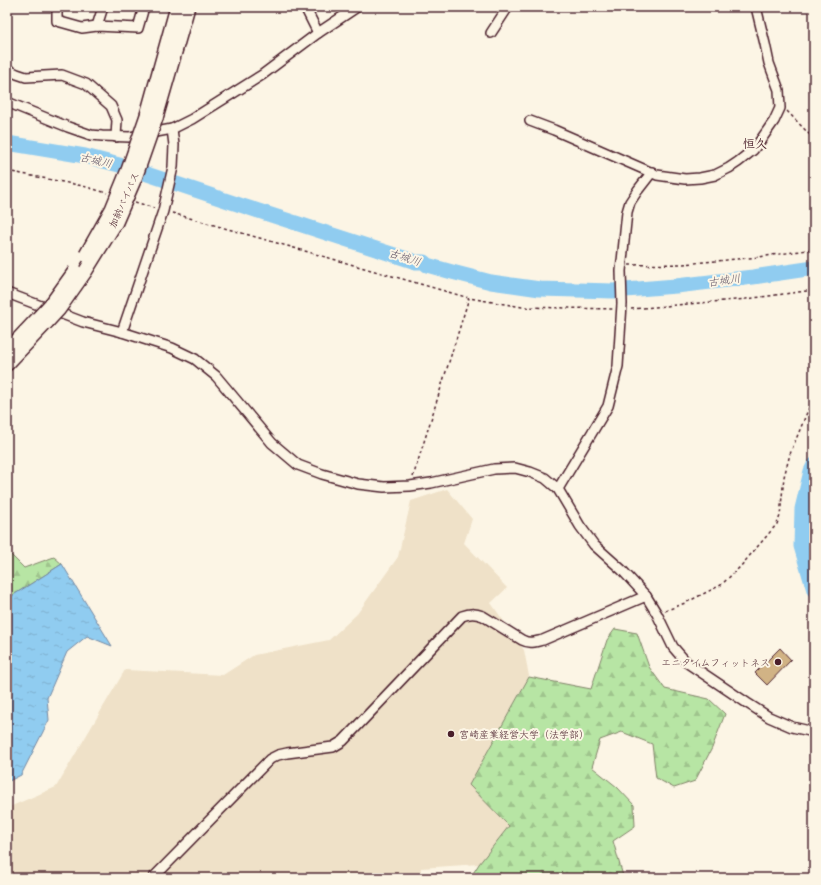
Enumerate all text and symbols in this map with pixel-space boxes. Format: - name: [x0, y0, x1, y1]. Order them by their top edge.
- district label: 恒久: [743, 136, 767, 151]
- water label: 古城川: [78, 149, 114, 171]
- street label: 加納バイパス: [106, 170, 142, 230]
- water label: 古城川: [387, 245, 423, 269]
- water label: 古城川: [707, 271, 741, 289]
- place label: エニタイムフィットネス: [661, 656, 770, 669]
- marker: エニタイムフィットネス: [773, 657, 783, 667]
- place label: 宮崎産業経営大学（法学部）: [459, 728, 589, 741]
- marker: 宮崎産業経営大学（法学部）: [446, 729, 456, 739]

